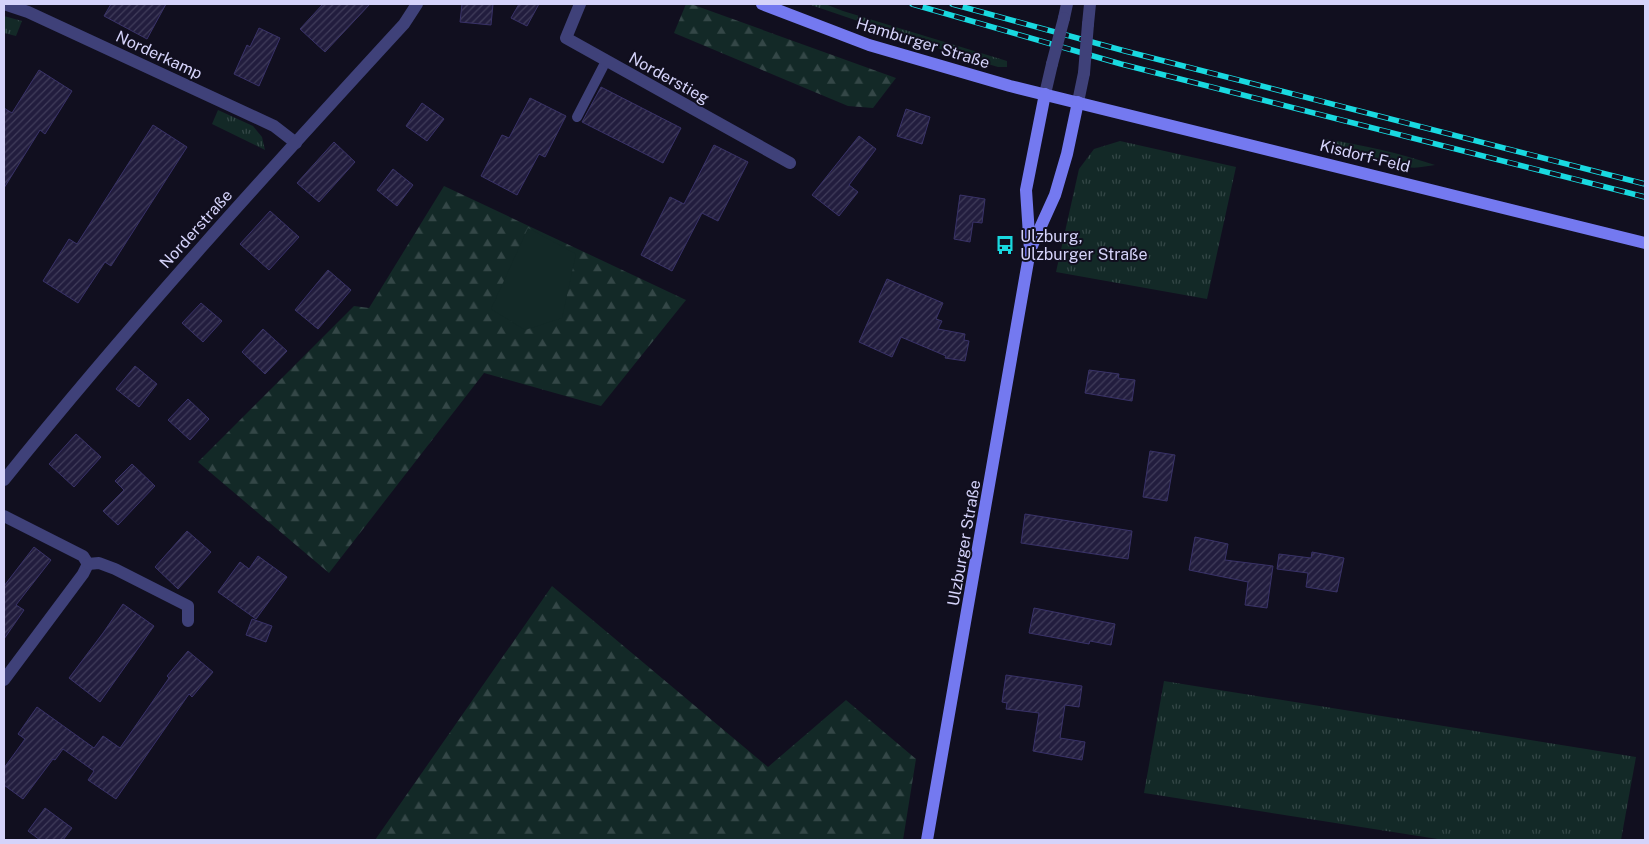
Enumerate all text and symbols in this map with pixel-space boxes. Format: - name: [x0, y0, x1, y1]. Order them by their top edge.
- street label: Hamburger Straße: [854, 14, 992, 72]
- street label: Norderkamp: [113, 27, 205, 83]
- street label: Norderstieg: [625, 48, 713, 108]
- street label: Kisdorf-Feld: [1318, 136, 1412, 176]
- street label: Norderstraße: [156, 186, 236, 272]
- place label: Ulzburg, Ulzburger Straße: [1020, 227, 1148, 264]
- bus stop icon: Ulzburg, Ulzburger Straße: [994, 234, 1016, 256]
- street label: Ulzburger Straße: [944, 479, 984, 607]

